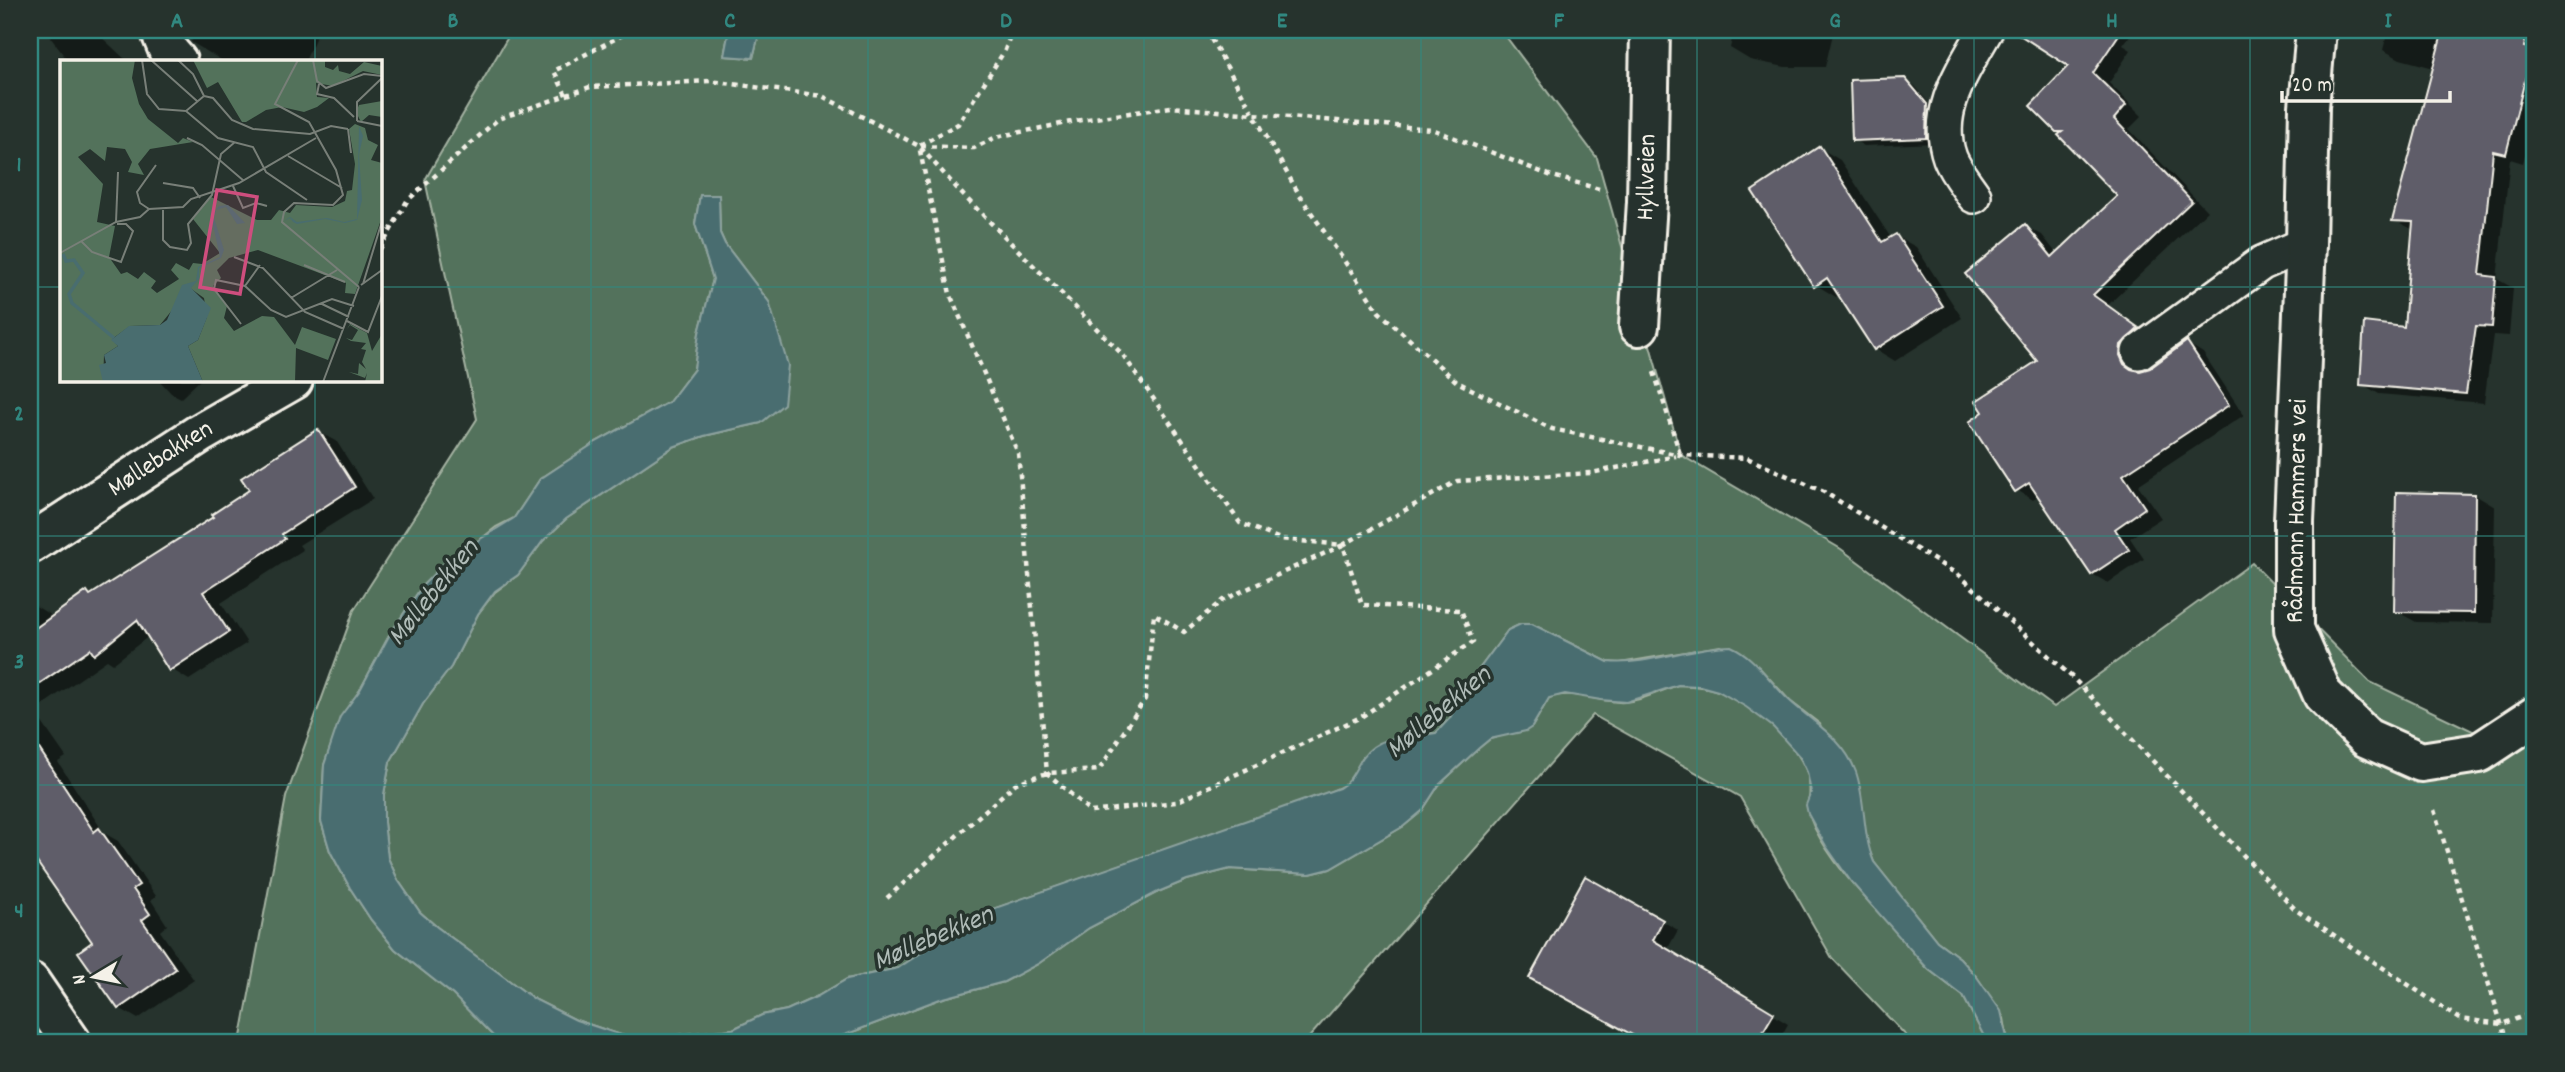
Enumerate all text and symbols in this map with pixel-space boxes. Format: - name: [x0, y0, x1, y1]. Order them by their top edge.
- text: A: [171, 6, 183, 39]
- text: B: [448, 6, 459, 39]
- text: C: [724, 6, 736, 39]
- text: D: [1000, 6, 1012, 39]
- text: E: [1277, 6, 1288, 39]
- text: F: [1554, 6, 1565, 39]
- text: G: [1829, 6, 1841, 39]
- text: H: [2106, 6, 2118, 39]
- text: I: [2384, 6, 2392, 39]
- inset map: [60, 60, 382, 382]
- scale bar: [2282, 60, 2450, 104]
- text: 20 m: [2292, 72, 2332, 102]
- street label: Hyllveien: [1627, 134, 1667, 222]
- text: 1: [16, 150, 22, 183]
- street label: Rådmann Hammers vei: [2278, 398, 2318, 623]
- text: 2: [14, 399, 24, 432]
- street label: Møllebakken: [101, 411, 220, 507]
- water label: Møllebekken: [379, 531, 491, 656]
- text: 3: [14, 647, 24, 680]
- water label: Møllebekken: [1378, 657, 1502, 770]
- text: 4: [14, 896, 24, 929]
- water label: Møllebekken: [868, 896, 1001, 983]
- north arrow: [60, 942, 130, 1012]
- text: N: [67, 972, 95, 986]

